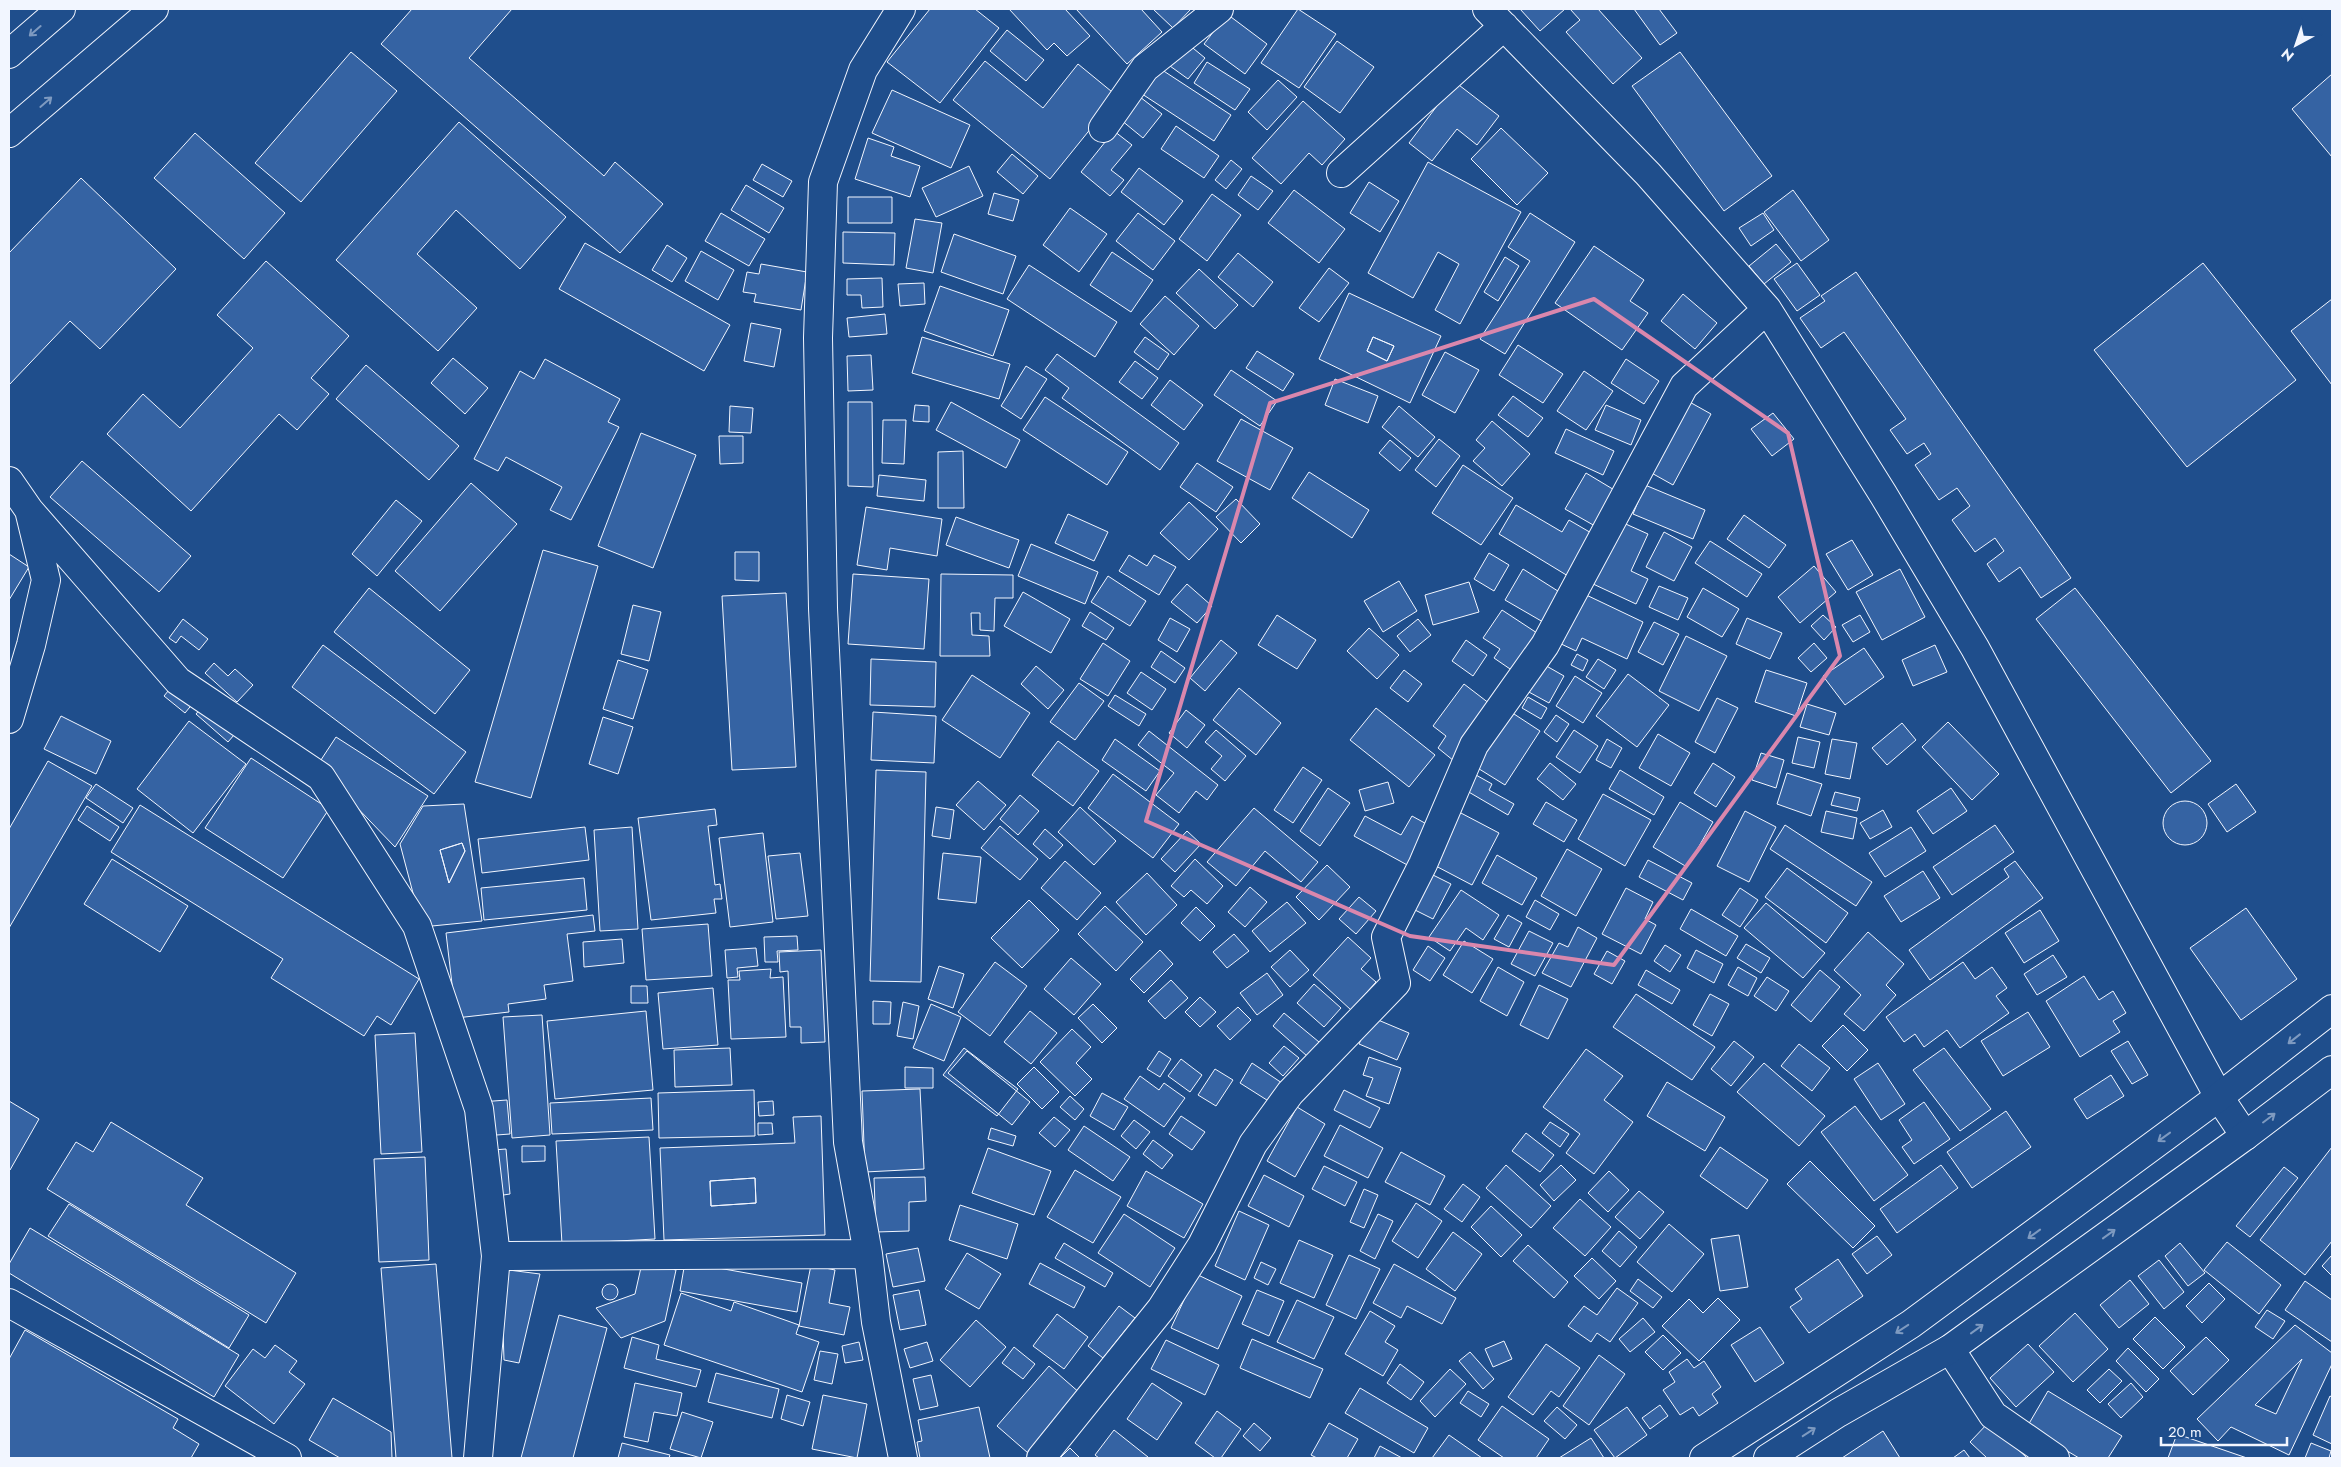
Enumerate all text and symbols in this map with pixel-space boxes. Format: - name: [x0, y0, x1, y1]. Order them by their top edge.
- north arrow: [2271, 20, 2321, 70]
- one-way arrow: [29, 26, 42, 37]
- text: N: [2277, 44, 2298, 66]
- one-way arrow: [39, 96, 52, 107]
- one-way arrow: [2288, 1033, 2301, 1044]
- one-way arrow: [2262, 1113, 2276, 1123]
- one-way arrow: [2157, 1132, 2171, 1142]
- one-way arrow: [2028, 1228, 2041, 1239]
- one-way arrow: [2102, 1229, 2116, 1239]
- one-way arrow: [1970, 1324, 1984, 1334]
- one-way arrow: [1896, 1325, 1910, 1335]
- scale bar: [2161, 1414, 2287, 1446]
- text: 20 m: [2168, 1421, 2202, 1443]
- one-way arrow: [1801, 1427, 1815, 1437]

